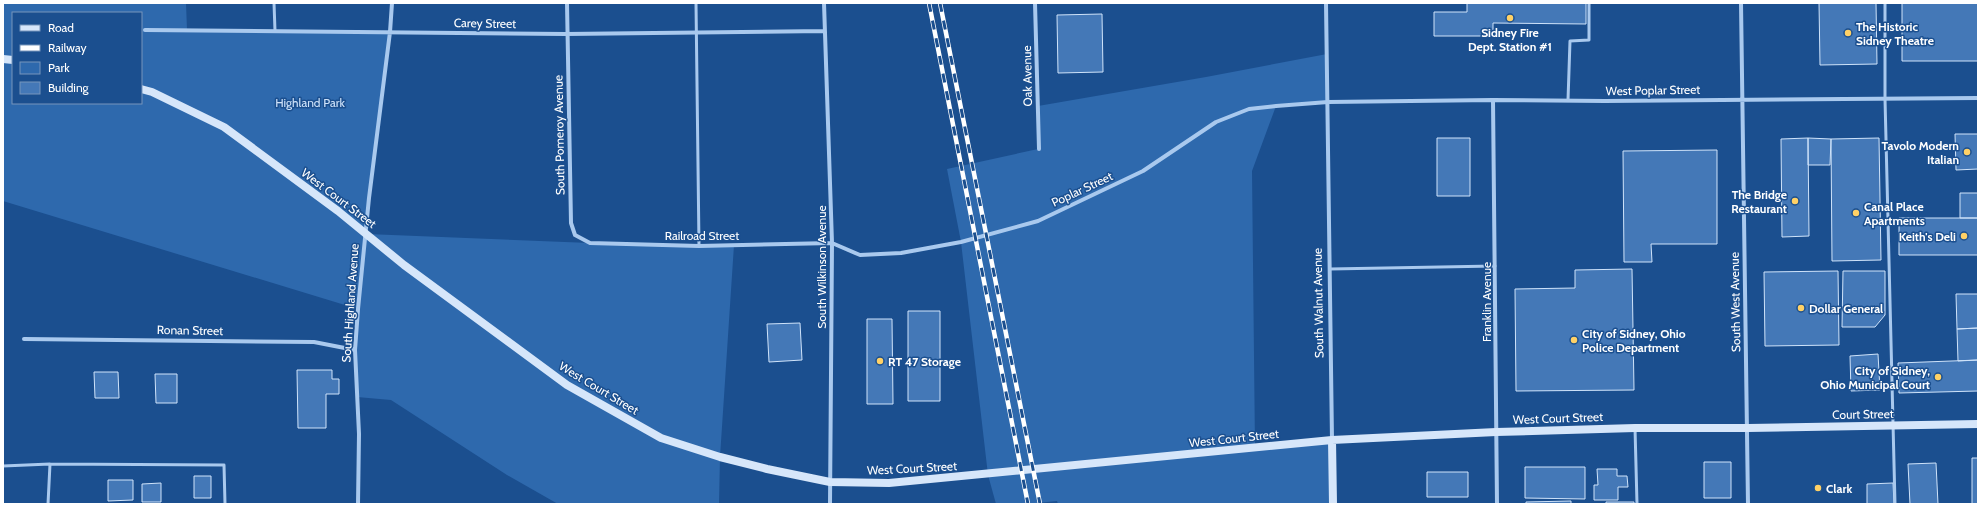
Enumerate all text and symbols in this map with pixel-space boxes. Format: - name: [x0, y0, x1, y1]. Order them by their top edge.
- legend: [12, 12, 142, 104]
- marker: Sidney Fire Dept. Station #1: [1505, 13, 1515, 23]
- street label: Carey Street: [454, 15, 516, 31]
- place label: The Historic Sidney Theatre: [1856, 19, 1934, 48]
- text: Road: [48, 20, 74, 35]
- place label: Sidney Fire Dept. Station #1: [1468, 25, 1552, 54]
- marker: The Historic Sidney Theatre: [1843, 28, 1853, 38]
- text: Railway: [48, 40, 86, 55]
- street label: Oak Avenue: [1019, 45, 1035, 107]
- text: Park: [48, 60, 70, 75]
- street label: South Pomeroy Avenue: [550, 75, 568, 195]
- text: Building: [48, 80, 90, 95]
- street label: West Poplar Street: [1606, 82, 1700, 98]
- park label: Highland Park: [275, 95, 345, 110]
- place label: Tavolo Modern Italian: [1882, 138, 1959, 167]
- marker: Tavolo Modern Italian: [1962, 147, 1972, 157]
- street label: West Court Street: [298, 165, 380, 231]
- street label: Poplar Street: [1049, 168, 1115, 210]
- place label: The Bridge Restaurant: [1731, 187, 1787, 216]
- marker: The Bridge Restaurant: [1790, 196, 1800, 206]
- place label: Canal Place Apartments: [1864, 199, 1925, 228]
- street label: South Wilkinson Avenue: [814, 205, 829, 329]
- marker: Canal Place Apartments: [1851, 208, 1861, 218]
- street label: Railroad Street: [665, 228, 739, 243]
- place label: Keith's Deli: [1899, 229, 1956, 244]
- marker: Keith's Deli: [1959, 231, 1969, 241]
- street label: South Highland Avenue: [338, 243, 362, 363]
- street label: South Walnut Avenue: [1310, 248, 1326, 358]
- street label: South West Avenue: [1727, 252, 1743, 352]
- street label: Franklin Avenue: [1479, 262, 1494, 342]
- place label: Dollar General: [1809, 301, 1883, 316]
- marker: Dollar General: [1796, 303, 1806, 313]
- street label: Ronan Street: [157, 322, 223, 338]
- place label: City of Sidney, Ohio Police Department: [1582, 326, 1686, 355]
- marker: City of Sidney, Ohio Police Department: [1569, 335, 1579, 345]
- place label: RT 47 Storage: [888, 354, 961, 369]
- marker: RT 47 Storage: [875, 356, 885, 366]
- street label: West Court Street: [556, 358, 642, 418]
- place label: City of Sidney, Ohio Municipal Court: [1820, 363, 1930, 392]
- marker: City of Sidney, Ohio Municipal Court: [1933, 372, 1943, 382]
- street label: Court Street: [1832, 406, 1894, 422]
- street label: West Court Street: [1513, 409, 1603, 427]
- street label: West Court Street: [1188, 426, 1280, 450]
- street label: West Court Street: [867, 458, 957, 478]
- place label: Clark: [1826, 481, 1852, 496]
- marker: Clark: [1813, 483, 1823, 493]

